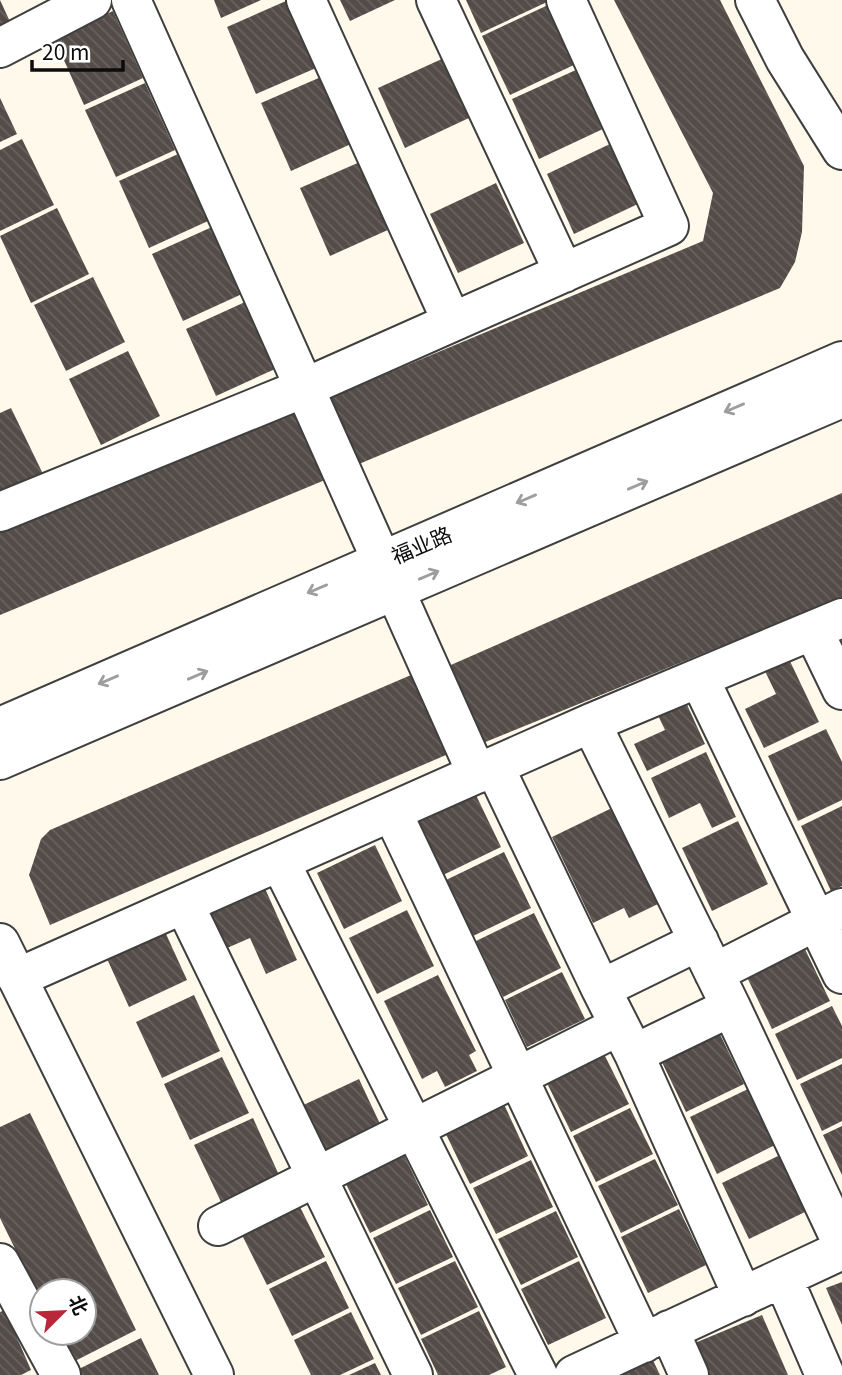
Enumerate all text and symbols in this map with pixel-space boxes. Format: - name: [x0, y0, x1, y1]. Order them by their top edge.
- scale bar: [32, 28, 122, 72]
- text: 20 m: [42, 36, 89, 66]
- one-way arrow: [724, 402, 746, 415]
- one-way arrow: [627, 478, 648, 491]
- one-way arrow: [516, 493, 537, 506]
- street label: 福业路: [386, 518, 456, 570]
- one-way arrow: [418, 568, 439, 581]
- one-way arrow: [307, 583, 328, 596]
- one-way arrow: [186, 668, 208, 681]
- one-way arrow: [98, 674, 120, 687]
- north arrow: [28, 1277, 98, 1347]
- text: 北: [64, 1290, 96, 1319]

